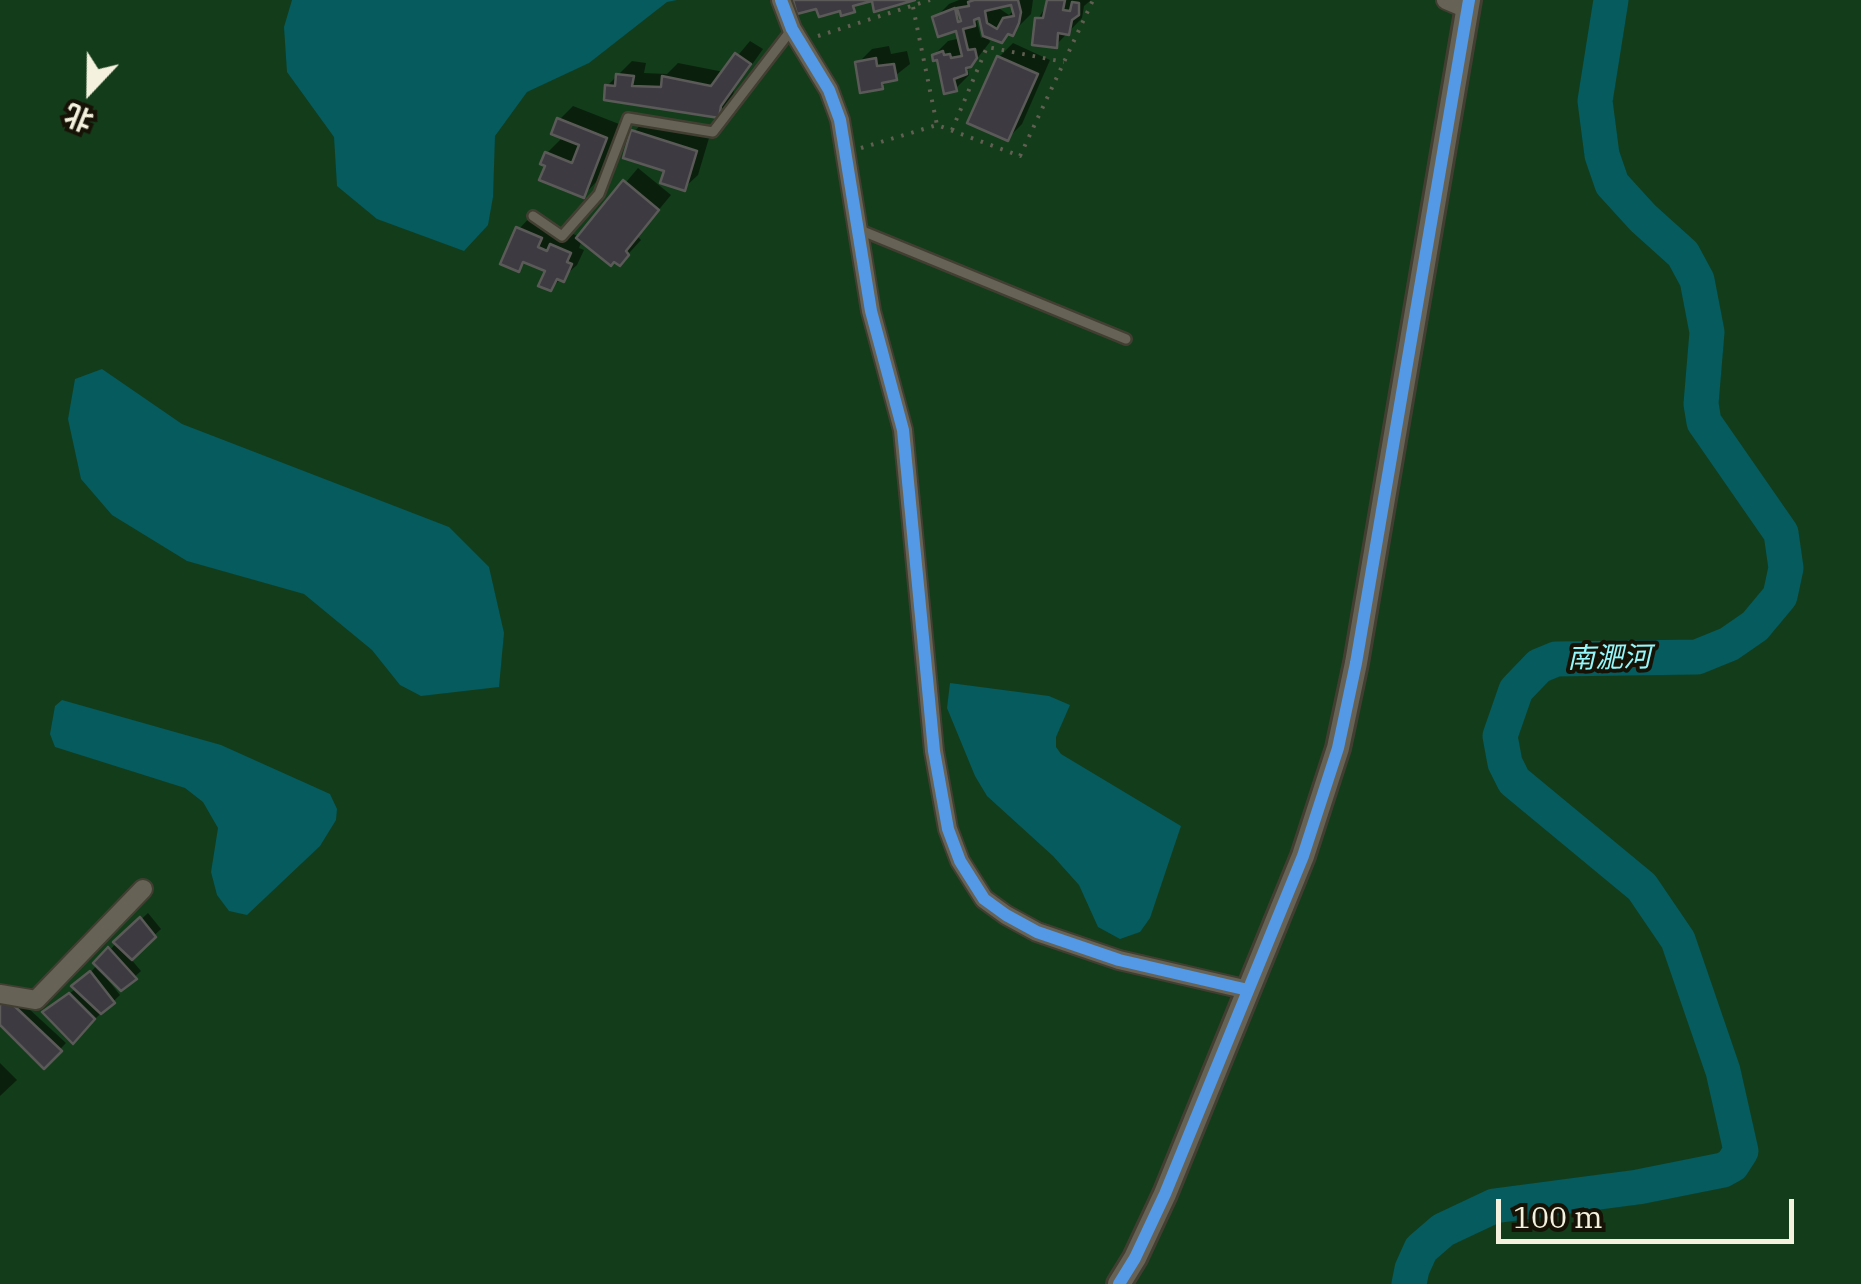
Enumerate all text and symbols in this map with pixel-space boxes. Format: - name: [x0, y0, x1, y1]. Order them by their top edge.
- north arrow: [40, 40, 140, 140]
- text: 北: [59, 96, 98, 141]
- water label: 南淝河: [1567, 641, 1651, 677]
- scale bar: [1501, 1179, 1798, 1241]
- text: 100 m: [1513, 1197, 1603, 1236]

